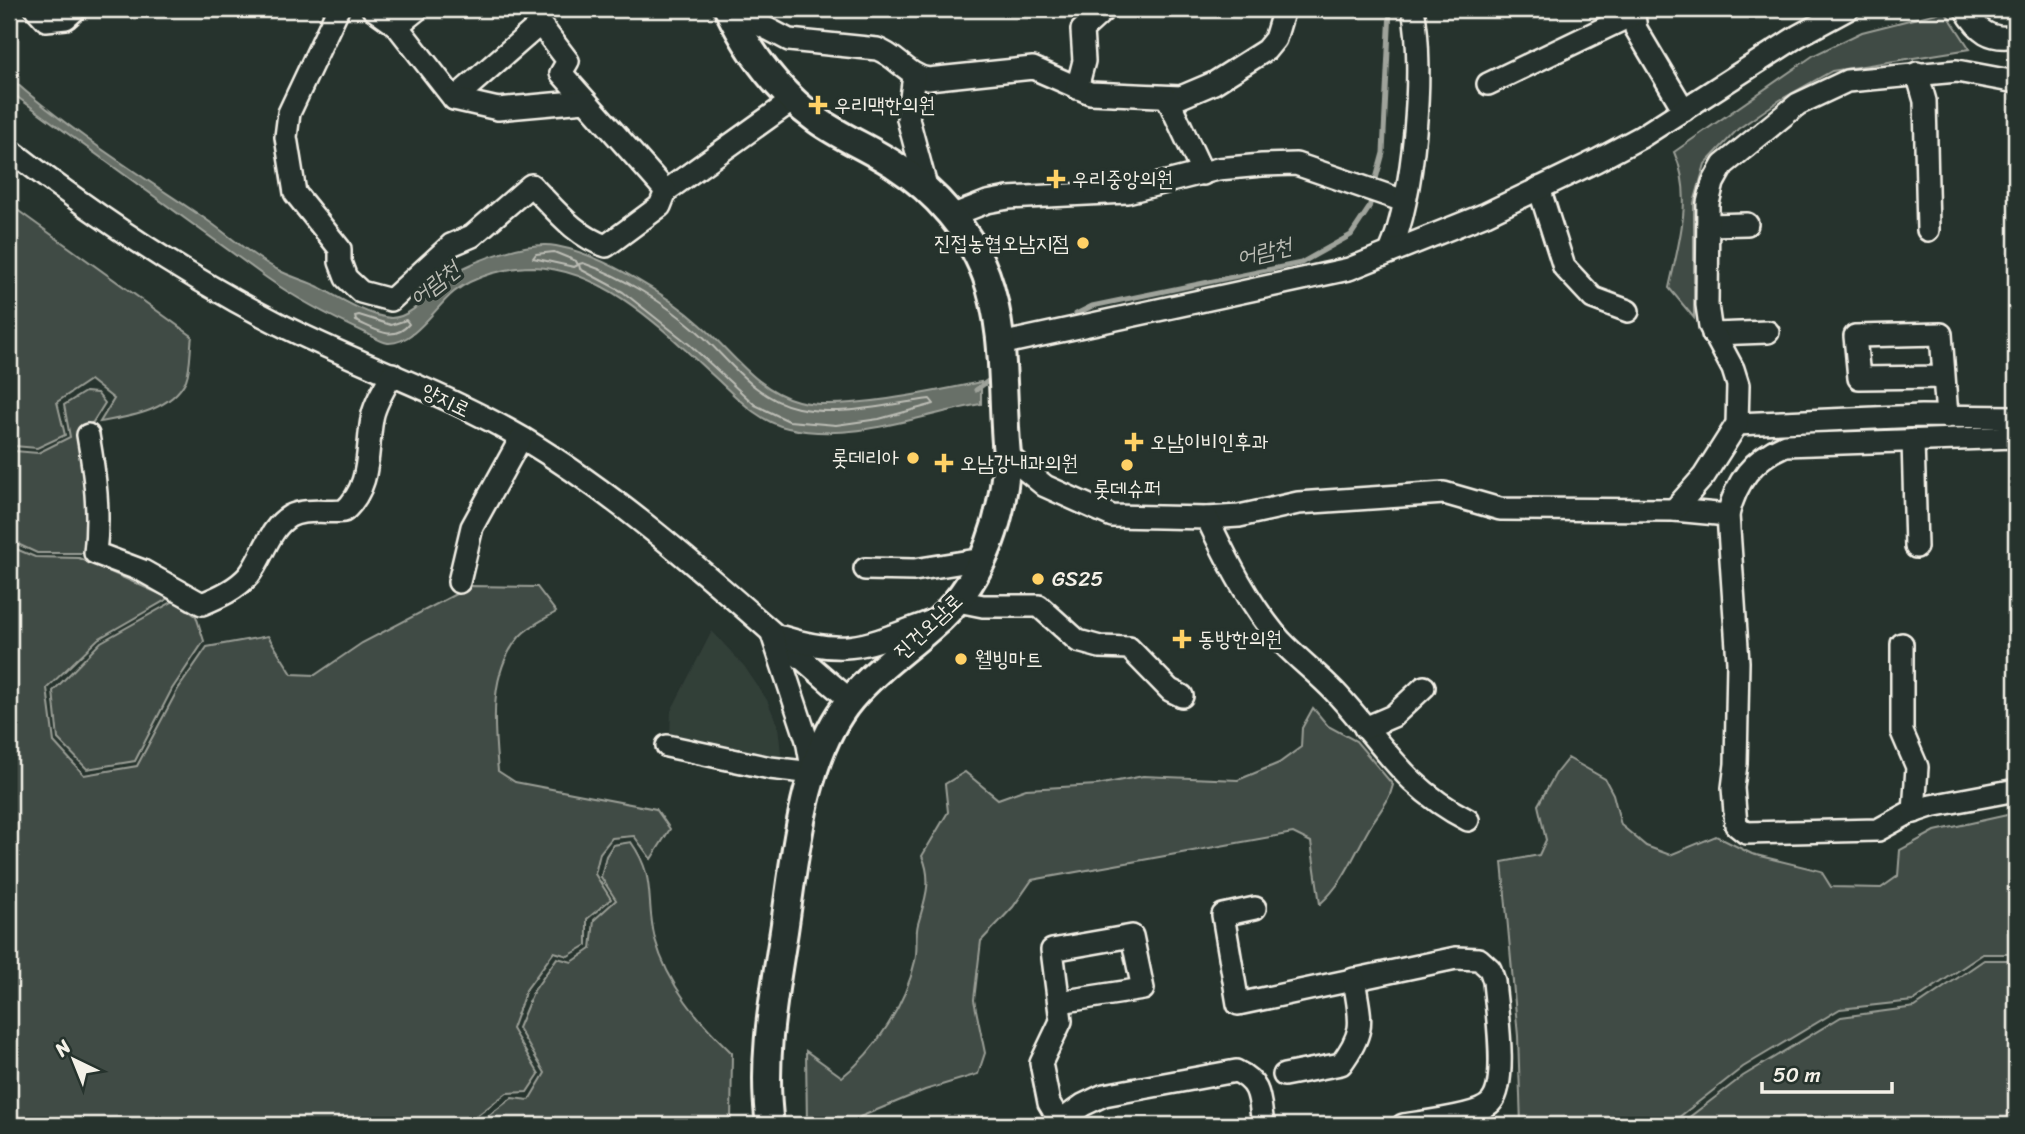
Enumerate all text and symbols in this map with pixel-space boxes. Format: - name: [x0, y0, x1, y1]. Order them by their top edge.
- place label: 우리맥한의원: [834, 86, 935, 124]
- marker: 우리맥한의원: [808, 95, 828, 115]
- place label: 우리중앙의원: [1072, 160, 1173, 198]
- marker: 우리중앙의원: [1046, 169, 1066, 189]
- place label: 진접농협오남지점: [934, 224, 1069, 262]
- water label: 어람천: [1232, 225, 1298, 278]
- marker: 진접농협오남지점: [1075, 235, 1091, 251]
- water label: 어람천: [400, 249, 471, 317]
- street label: 양지로: [415, 372, 477, 428]
- place label: 오남이비인후과: [1150, 423, 1268, 461]
- marker: 오남이비인후과: [1124, 432, 1144, 452]
- place label: 롯데리아: [831, 439, 899, 477]
- place label: 오남강내과의원: [960, 444, 1078, 482]
- marker: 롯데리아: [905, 450, 921, 466]
- marker: 오남강내과의원: [934, 453, 954, 473]
- marker: 롯데슈퍼: [1119, 457, 1135, 473]
- place label: 롯데슈퍼: [1093, 470, 1161, 508]
- place label: GS25: [1052, 560, 1103, 598]
- marker: GS25: [1030, 571, 1046, 587]
- street label: 진건오남로: [884, 583, 972, 669]
- place label: 동방한의원: [1198, 620, 1283, 658]
- marker: 동방한의원: [1172, 629, 1192, 649]
- place label: 웰빙마트: [975, 640, 1043, 678]
- marker: 웰빙마트: [953, 651, 969, 667]
- north arrow: [38, 1026, 108, 1096]
- text: N: [46, 1031, 79, 1065]
- scale bar: [1762, 1050, 1892, 1094]
- text: 50 m: [1773, 1056, 1821, 1094]

